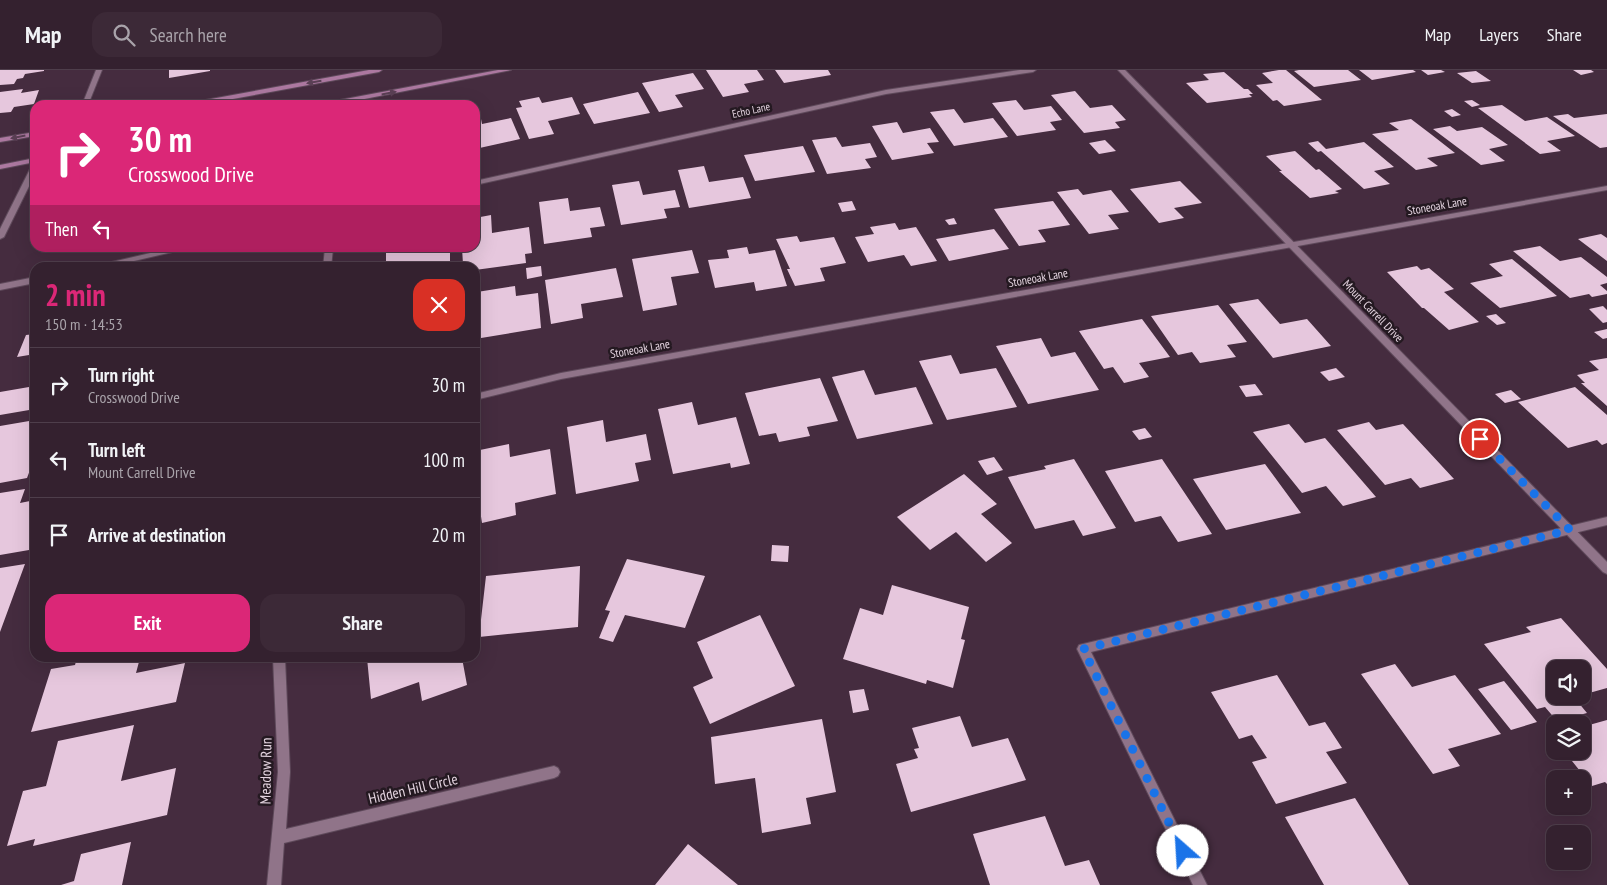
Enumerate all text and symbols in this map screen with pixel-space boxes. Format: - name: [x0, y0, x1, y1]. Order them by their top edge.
- search box: [92, 12, 442, 57]
- text: Map: [25, 19, 62, 50]
- icon: search: [110, 21, 138, 49]
- text: Search here: [150, 23, 227, 47]
- text: Map: [1425, 23, 1451, 46]
- text: Layers: [1479, 23, 1519, 46]
- text: Share: [1547, 23, 1582, 46]
- one-way arrow: [307, 78, 322, 86]
- one-way arrow: [381, 88, 397, 96]
- street label: Echo Lane: [731, 99, 772, 121]
- text: 30 m: [128, 116, 192, 162]
- icon: right: [45, 120, 110, 185]
- one-way arrow: [10, 133, 25, 141]
- text: Crosswood Drive: [128, 160, 254, 188]
- street label: Stoneoak Lane: [1406, 193, 1468, 218]
- icon: left: [88, 215, 116, 243]
- text: Then: [45, 217, 78, 241]
- street label: Stoneoak Lane: [1007, 265, 1069, 290]
- text: 2 min: [45, 275, 106, 314]
- street label: Mount Carrell Drive: [1340, 276, 1407, 345]
- button: close: [413, 279, 465, 331]
- text: 150 m · 14:53: [45, 314, 123, 334]
- street label: Stoneoak Lane: [609, 336, 671, 361]
- text: Turn right: [88, 363, 154, 387]
- icon: right: [45, 371, 73, 399]
- text: 30 m: [432, 373, 465, 397]
- text: Crosswood Drive: [88, 387, 180, 407]
- pin: [1459, 418, 1501, 460]
- icon: arrive: [1466, 425, 1494, 453]
- text: Turn left: [88, 438, 145, 462]
- icon: left: [45, 446, 73, 474]
- text: 100 m: [423, 448, 465, 472]
- text: Mount Carrell Drive: [88, 462, 196, 482]
- icon: arrive: [45, 521, 73, 549]
- text: Arrive at destination: [88, 523, 226, 547]
- text: 20 m: [432, 523, 465, 547]
- button: Exit: [45, 594, 250, 652]
- button: Share: [260, 594, 465, 652]
- map controls: [1546, 660, 1591, 870]
- button: sound: [1546, 660, 1591, 705]
- button: layers: [1546, 715, 1591, 760]
- street label: Meadow Run: [255, 738, 276, 804]
- street label: Hidden Hill Circle: [366, 769, 459, 808]
- button: +: [1546, 770, 1591, 815]
- position arrow: [1156, 824, 1208, 876]
- button: −: [1546, 825, 1591, 870]

